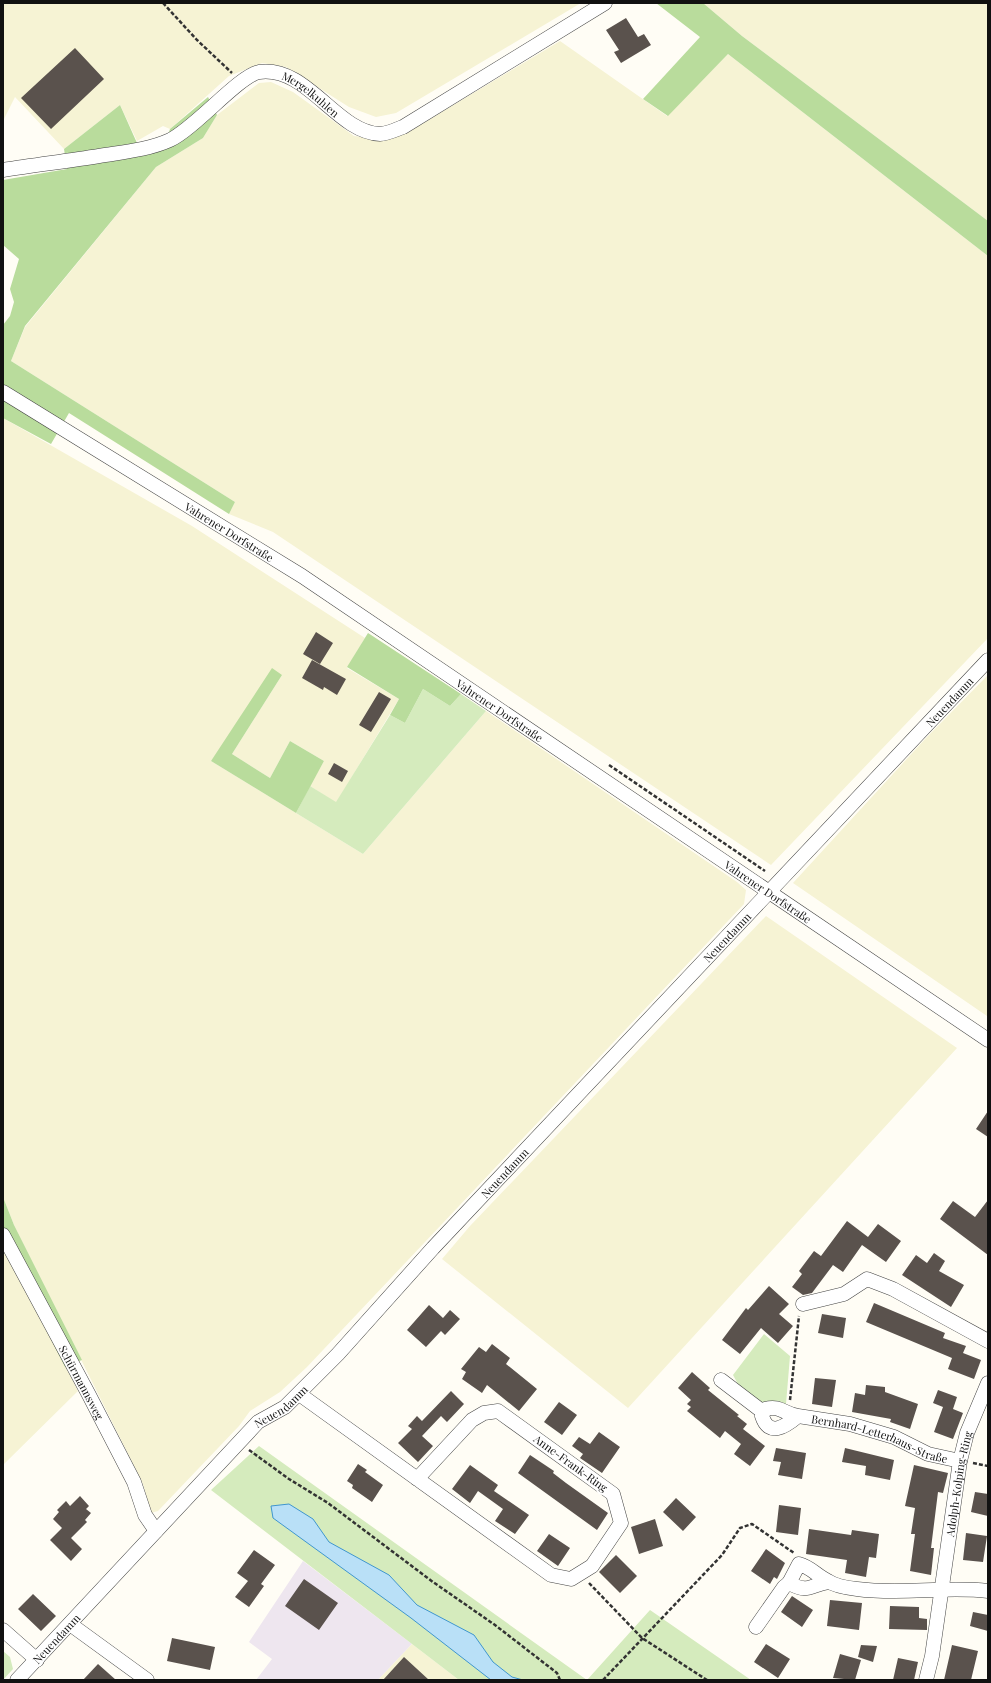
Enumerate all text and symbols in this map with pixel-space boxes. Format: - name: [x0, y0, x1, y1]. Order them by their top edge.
- street label: Mergelkuhlen: [280, 67, 343, 120]
- street label: Vahrener Dorfstraße: [181, 498, 277, 565]
- street label: Neuendamm: [922, 673, 976, 729]
- street label: Vahrener Dorfstraße: [453, 675, 547, 745]
- street label: Vahrener Dorfstraße: [721, 856, 815, 926]
- street label: Neuendamm: [699, 909, 754, 965]
- street label: Neuendamm: [477, 1144, 532, 1201]
- street label: Schürmannsweg: [56, 1342, 108, 1422]
- street label: Neuendamm: [251, 1381, 311, 1430]
- street label: Bernhard-Letterhaus-Straße: [810, 1411, 950, 1466]
- street label: Adolph-Kolping-Ring: [942, 1429, 975, 1538]
- street label: Anne-Frank-Ring: [530, 1430, 611, 1495]
- street label: Neuendamm: [29, 1610, 83, 1667]

